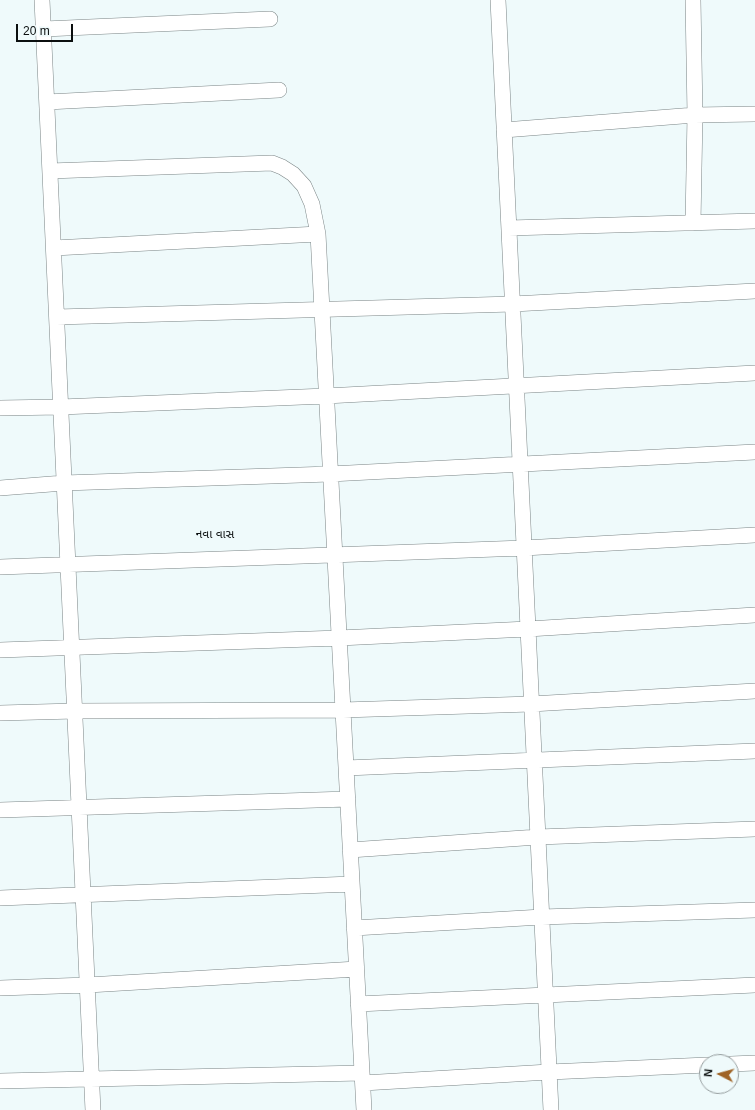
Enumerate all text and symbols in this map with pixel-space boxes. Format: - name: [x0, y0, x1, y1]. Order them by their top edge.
- scale bar: [18, 16, 75, 42]
- text: 20 m: [23, 24, 50, 38]
- district label: નવા વાસ: [196, 528, 234, 542]
- north arrow: [699, 1054, 739, 1094]
- text: N: [702, 1068, 714, 1077]

